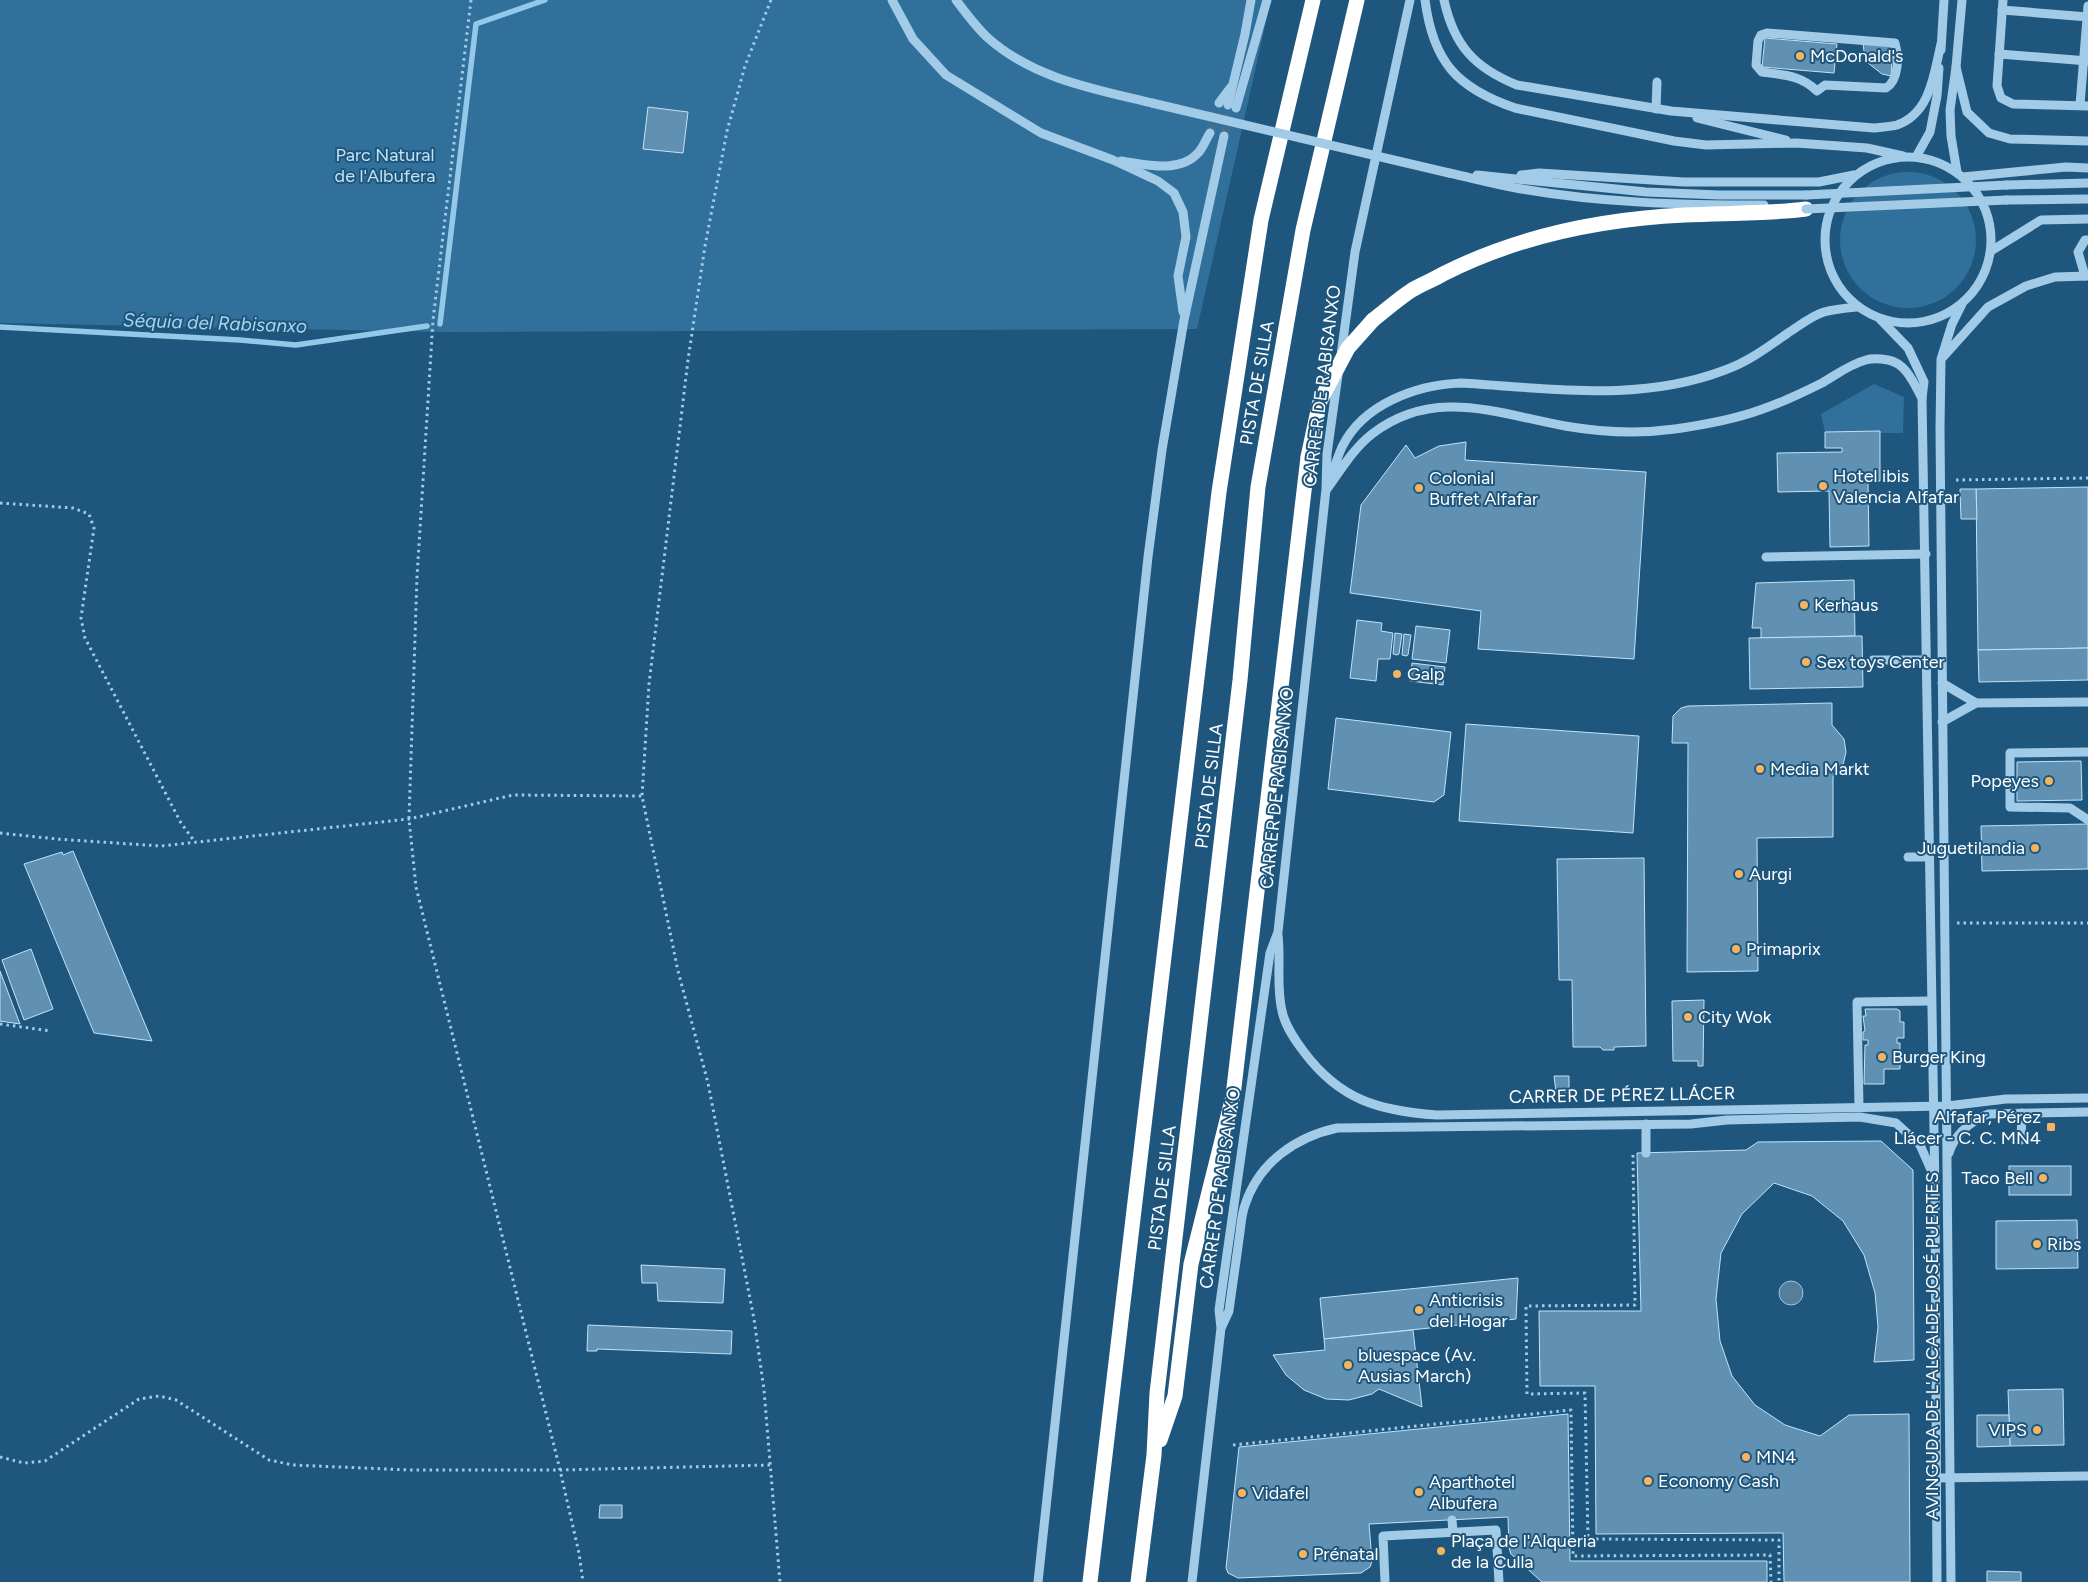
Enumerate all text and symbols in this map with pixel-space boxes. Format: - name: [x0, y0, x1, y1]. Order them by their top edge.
- place label: McDonald's: [1810, 45, 1904, 67]
- marker: McDonald's: [1794, 50, 1806, 62]
- park label: Parc Natural de l'Albufera: [335, 144, 435, 187]
- street label: CARRER DE RABISANXO: [1299, 284, 1345, 488]
- water label: Séquia del Rabisanxo: [123, 308, 307, 338]
- street label: PISTA DE SILLA: [1235, 319, 1279, 447]
- place label: Hotel ibis Valencia Alfafar: [1833, 465, 1959, 508]
- place label: Colonial Buffet Alfafar: [1429, 467, 1538, 510]
- marker: Hotel ibis Valencia Alfafar: [1817, 480, 1829, 492]
- marker: Colonial Buffet Alfafar: [1413, 482, 1425, 494]
- place label: Kerhaus: [1814, 594, 1878, 616]
- marker: Kerhaus: [1798, 599, 1810, 611]
- place label: Sex toys Center: [1816, 651, 1945, 673]
- marker: Sex toys Center: [1800, 656, 1812, 668]
- place label: Galp: [1407, 663, 1444, 685]
- marker: Galp: [1391, 668, 1403, 680]
- street label: CARRER DE RABISANXO: [1255, 686, 1299, 890]
- street label: PISTA DE SILLA: [1190, 722, 1228, 850]
- place label: Media Markt: [1770, 758, 1870, 780]
- marker: Media Markt: [1754, 763, 1766, 775]
- place label: Popeyes: [1971, 770, 2039, 792]
- marker: Popeyes: [2043, 775, 2055, 787]
- place label: Juguetilandia: [1917, 837, 2025, 859]
- marker: Juguetilandia: [2029, 842, 2041, 854]
- place label: Aurgi: [1749, 863, 1792, 885]
- marker: Aurgi: [1733, 868, 1745, 880]
- place label: Primaprix: [1746, 938, 1821, 960]
- marker: Primaprix: [1730, 943, 1742, 955]
- place label: City Wok: [1698, 1006, 1772, 1028]
- marker: City Wok: [1682, 1011, 1694, 1023]
- place label: Burger King: [1892, 1046, 1986, 1068]
- marker: Burger King: [1876, 1051, 1888, 1063]
- street label: CARRER DE PÉREZ LLÁCER: [1509, 1082, 1735, 1108]
- street label: CARRER DE RABISANXO: [1195, 1086, 1245, 1290]
- place label: Alfafar, Pérez Llácer - C. C. MN4: [1894, 1106, 2041, 1149]
- marker: Alfafar, Pérez Llácer - C. C. MN4: [2045, 1121, 2057, 1133]
- street label: PISTA DE SILLA: [1143, 1124, 1181, 1252]
- place label: Taco Bell: [1962, 1167, 2033, 1189]
- street label: AVINGUDA DE L'ALCALDE JOSÉ PUERTES: [1921, 1172, 1943, 1520]
- marker: Taco Bell: [2037, 1172, 2049, 1184]
- place label: Ribs: [2047, 1233, 2081, 1255]
- marker: Ribs: [2031, 1238, 2043, 1250]
- place label: Anticrisis del Hogar: [1429, 1289, 1508, 1332]
- marker: Anticrisis del Hogar: [1413, 1304, 1425, 1316]
- place label: bluespace (Av. Ausias March): [1358, 1344, 1476, 1387]
- marker: bluespace (Av. Ausias March): [1342, 1359, 1354, 1371]
- place label: VIPS: [1988, 1419, 2027, 1441]
- marker: VIPS: [2031, 1424, 2043, 1436]
- place label: MN4: [1756, 1446, 1796, 1468]
- marker: MN4: [1740, 1451, 1752, 1463]
- place label: Economy Cash: [1658, 1470, 1779, 1492]
- place label: Aparthotel Albufera: [1429, 1471, 1515, 1514]
- marker: Economy Cash: [1642, 1475, 1654, 1487]
- place label: Vidafel: [1252, 1482, 1309, 1504]
- marker: Aparthotel Albufera: [1413, 1486, 1425, 1498]
- marker: Vidafel: [1236, 1487, 1248, 1499]
- place label: Plaça de l'Alqueria de la Culla: [1451, 1530, 1596, 1573]
- place label: Prénatal: [1313, 1543, 1378, 1565]
- marker: Plaça de l'Alqueria de la Culla: [1435, 1545, 1447, 1557]
- marker: Prénatal: [1297, 1548, 1309, 1560]

